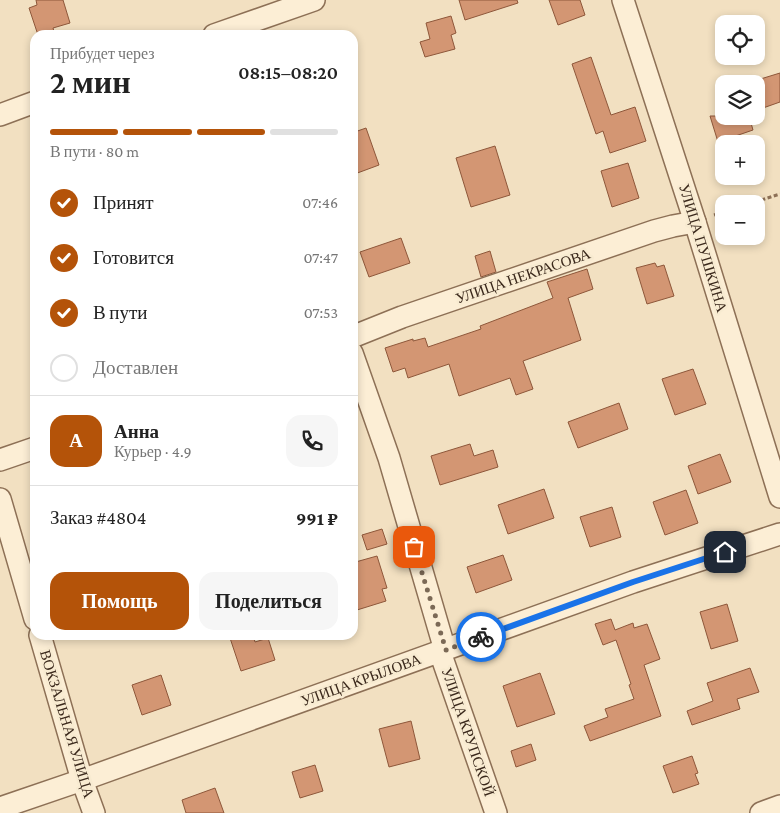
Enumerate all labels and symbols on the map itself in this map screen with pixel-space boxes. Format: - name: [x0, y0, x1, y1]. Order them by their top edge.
- street label: УЛИЦА ПУШКИНА: [676, 182, 730, 314]
- street label: УЛИЦА НЕКРАСОВА: [453, 245, 593, 307]
- pin: [393, 526, 435, 568]
- pin: [704, 531, 746, 573]
- courier: [456, 612, 506, 662]
- street label: ВОКЗАЛЬНАЯ УЛИЦА: [37, 648, 97, 800]
- street label: УЛИЦА КРЫЛОВА: [299, 651, 423, 709]
- street label: УЛИЦА КРУПСКОЙ: [438, 666, 498, 799]

